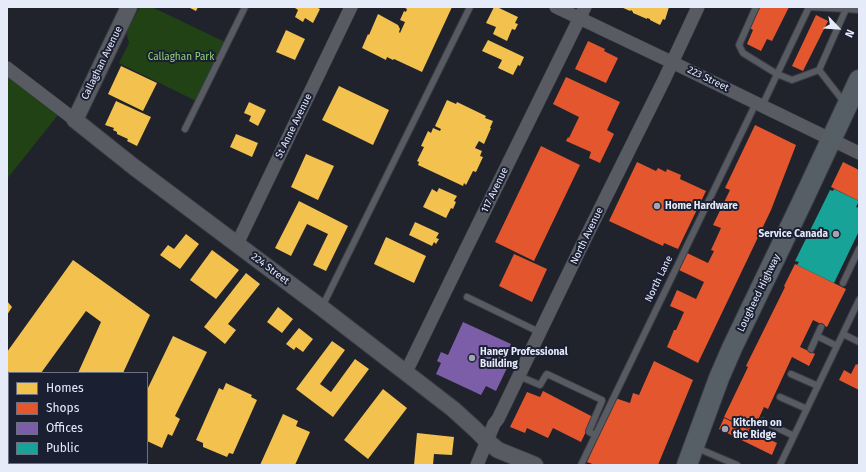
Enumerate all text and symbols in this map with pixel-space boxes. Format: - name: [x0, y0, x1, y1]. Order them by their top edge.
- north arrow: [818, 8, 858, 48]
- street label: Callaghan Avenue: [79, 24, 125, 102]
- text: N: [842, 27, 857, 39]
- park label: Callaghan Park: [148, 51, 214, 63]
- street label: 223 Street: [685, 64, 731, 94]
- street label: St Anne Avenue: [273, 92, 315, 160]
- street label: 117 Avenue: [479, 165, 511, 215]
- place label: Home Hardware: [665, 200, 738, 212]
- marker: Home Hardware: [652, 201, 662, 211]
- street label: North Avenue: [568, 206, 606, 266]
- place label: Service Canada: [758, 228, 828, 240]
- marker: Service Canada: [831, 229, 841, 239]
- street label: 224 Street: [249, 251, 291, 287]
- street label: Lougheed Highway: [735, 252, 783, 334]
- street label: North Lane: [643, 254, 675, 304]
- place label: Haney Professional Building: [480, 346, 568, 370]
- marker: Haney Professional Building: [467, 353, 477, 363]
- legend: [8, 372, 148, 464]
- text: Homes: [46, 381, 84, 395]
- text: Shops: [46, 401, 79, 415]
- place label: Kitchen on the Ridge: [733, 417, 782, 440]
- text: Offices: [46, 421, 83, 435]
- marker: Kitchen on the Ridge: [720, 424, 730, 434]
- text: Public: [46, 441, 79, 455]

